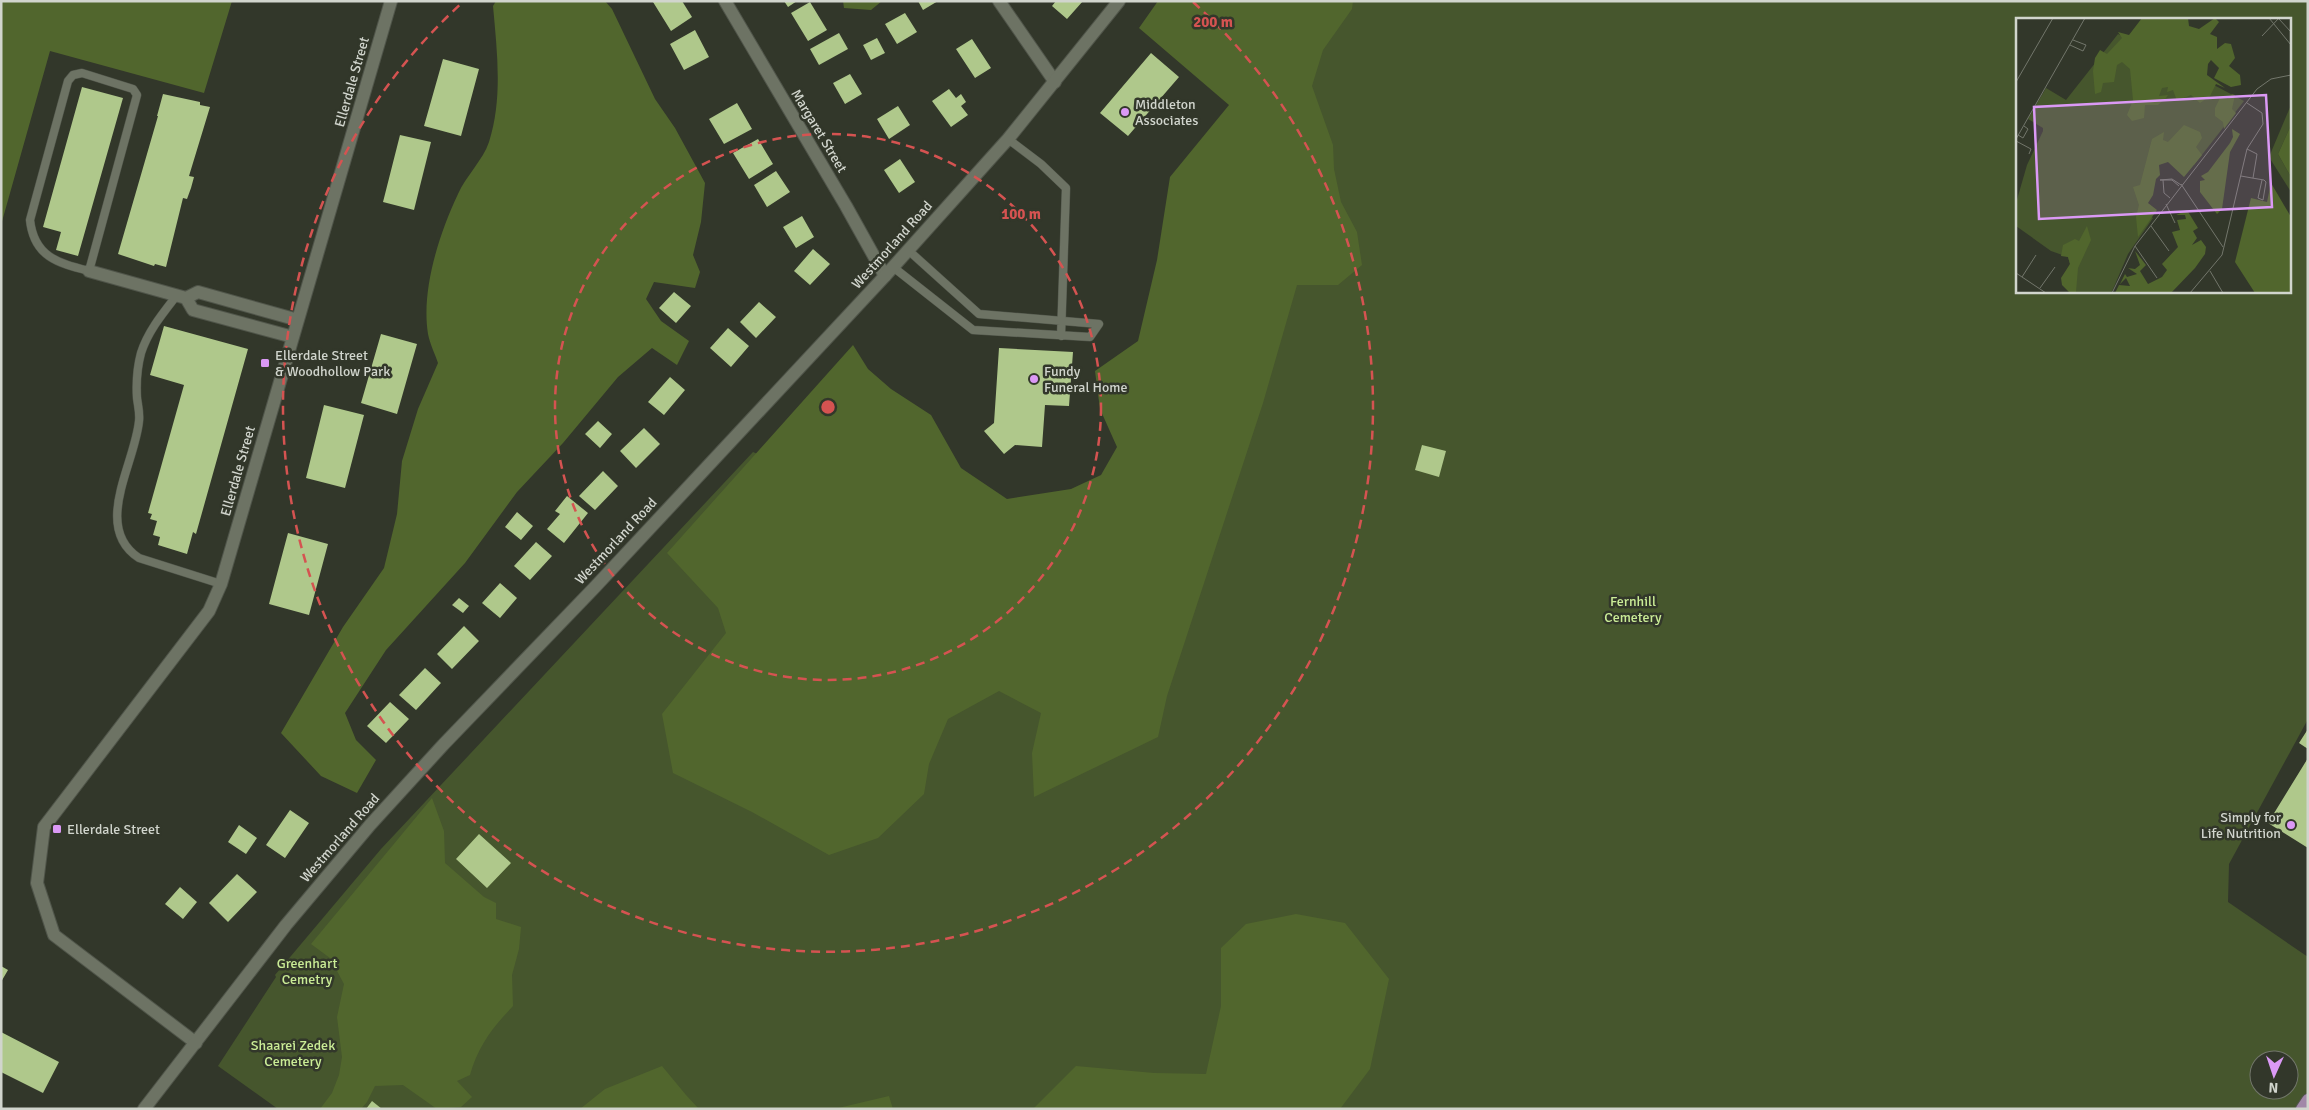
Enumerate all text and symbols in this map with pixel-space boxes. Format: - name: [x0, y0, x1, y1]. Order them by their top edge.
- text: 200 m: [1193, 13, 1233, 31]
- inset map: [2016, 18, 2292, 292]
- street label: Ellerdale Street: [331, 35, 373, 129]
- street label: Margaret Street: [787, 86, 851, 176]
- place label: Middleton Associates: [1135, 96, 1198, 129]
- marker: Middleton Associates: [1119, 106, 1131, 118]
- street label: Westmorland Road: [848, 198, 936, 292]
- text: 100 m: [1001, 205, 1041, 223]
- place label: Ellerdale Street & Woodhollow Park: [275, 347, 390, 380]
- marker: Ellerdale Street & Woodhollow Park: [259, 357, 271, 369]
- place label: Fundy Funeral Home: [1044, 363, 1127, 396]
- marker: Fundy Funeral Home: [1028, 373, 1040, 385]
- centre of rings: [819, 398, 837, 416]
- street label: Ellerdale Street: [217, 424, 259, 518]
- street label: Westmorland Road: [571, 494, 661, 588]
- park label: Fernhill Cemetery: [1604, 593, 1662, 626]
- street label: Westmorland Road: [297, 790, 383, 886]
- place label: Simply for Life Nutrition: [2201, 809, 2282, 842]
- marker: Simply for Life Nutrition: [2285, 819, 2297, 831]
- place label: Ellerdale Street: [67, 821, 160, 838]
- marker: Ellerdale Street: [51, 823, 63, 835]
- park label: Greenhart Cemetry: [277, 955, 337, 988]
- park label: Shaarei Zedek Cemetery: [251, 1037, 335, 1070]
- north arrow: [2249, 1050, 2299, 1100]
- text: N: [2268, 1079, 2279, 1096]

